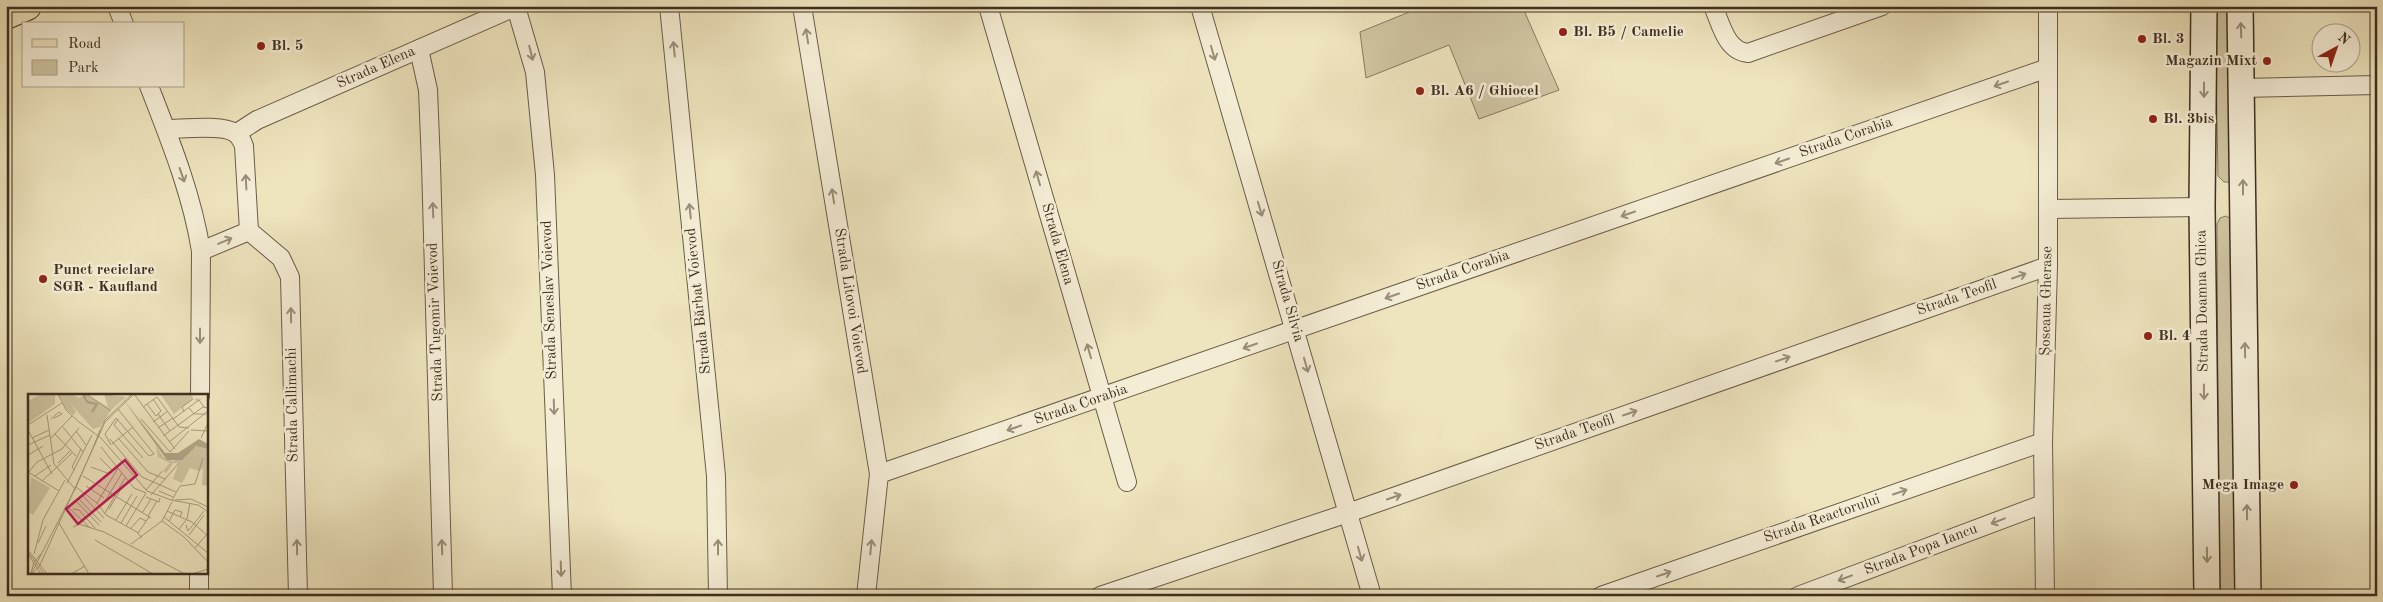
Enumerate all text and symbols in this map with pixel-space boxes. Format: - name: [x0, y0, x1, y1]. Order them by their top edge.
- legend: [22, 22, 185, 88]
- one-way arrow: [2236, 22, 2246, 38]
- north arrow: [2310, 22, 2360, 72]
- place label: Bl. B5 / Camelie: [1573, 25, 1684, 40]
- marker: Bl. B5 / Camelie: [1557, 26, 1569, 38]
- one-way arrow: [801, 28, 811, 44]
- text: N: [2335, 30, 2353, 48]
- place label: Bl. 3: [2152, 32, 2184, 47]
- marker: Bl. 3: [2136, 33, 2148, 45]
- text: Road: [68, 37, 102, 52]
- place label: Bl. 5: [271, 39, 303, 54]
- marker: Bl. 5: [255, 40, 267, 52]
- one-way arrow: [669, 41, 678, 57]
- street label: Strada Elena: [334, 44, 418, 92]
- one-way arrow: [526, 45, 536, 61]
- one-way arrow: [1209, 45, 1219, 61]
- place label: Magazin Mixt: [2165, 54, 2258, 69]
- marker: Magazin Mixt: [2261, 55, 2273, 67]
- text: Park: [68, 61, 99, 76]
- one-way arrow: [1994, 80, 2010, 90]
- one-way arrow: [2199, 82, 2209, 98]
- place label: Bl. A6 / Ghiocel: [1430, 84, 1539, 99]
- marker: Bl. A6 / Ghiocel: [1414, 85, 1426, 97]
- place label: Bl. 3bis: [2163, 112, 2214, 127]
- marker: Bl. 3bis: [2147, 113, 2159, 125]
- street label: Strada Corabia: [1797, 115, 1895, 161]
- one-way arrow: [1774, 156, 1790, 166]
- one-way arrow: [178, 167, 188, 183]
- one-way arrow: [1033, 170, 1043, 186]
- one-way arrow: [241, 175, 251, 191]
- one-way arrow: [2238, 179, 2248, 196]
- one-way arrow: [828, 189, 838, 205]
- one-way arrow: [1255, 200, 1265, 216]
- street label: Strada Elena: [1038, 201, 1076, 287]
- one-way arrow: [428, 202, 437, 218]
- one-way arrow: [685, 203, 695, 219]
- one-way arrow: [1621, 210, 1637, 219]
- street label: Strada Seneslav Voievod: [540, 220, 560, 380]
- street label: Strada Bărbat Voievod: [684, 227, 714, 375]
- street label: Strada Litovoi Voievod: [831, 227, 869, 375]
- street label: Strada Doamna Ghica: [2194, 229, 2212, 372]
- one-way arrow: [217, 236, 232, 246]
- street label: Strada Tugomir Voievod: [426, 242, 446, 402]
- street label: Șoseaua Gherase: [2039, 246, 2055, 356]
- street label: Strada Corabia: [1414, 248, 1512, 294]
- street label: Strada Silvia: [1268, 258, 1306, 344]
- place label: Punct reciclare SGR - Kaufland: [53, 263, 158, 295]
- one-way arrow: [2010, 271, 2026, 281]
- marker: Punct reciclare SGR - Kaufland: [37, 273, 49, 285]
- street label: Strada Teofil: [1915, 277, 1999, 319]
- one-way arrow: [1385, 292, 1400, 301]
- one-way arrow: [286, 307, 296, 323]
- one-way arrow: [195, 327, 205, 343]
- place label: Bl. 4: [2158, 329, 2190, 344]
- marker: Bl. 4: [2142, 330, 2154, 342]
- one-way arrow: [1242, 341, 1258, 351]
- one-way arrow: [2240, 342, 2250, 358]
- one-way arrow: [1083, 343, 1093, 359]
- street label: Strada Callimachi: [284, 347, 302, 463]
- one-way arrow: [1775, 354, 1791, 364]
- one-way arrow: [1301, 356, 1311, 372]
- street label: Strada Corabia: [1032, 382, 1130, 428]
- one-way arrow: [2199, 384, 2209, 400]
- inset map: [28, 394, 208, 574]
- one-way arrow: [550, 399, 559, 415]
- one-way arrow: [1621, 408, 1637, 418]
- street label: Strada Teofil: [1533, 412, 1617, 454]
- one-way arrow: [1006, 424, 1022, 433]
- place label: Mega Image: [2202, 478, 2284, 493]
- marker: Mega Image: [2288, 479, 2300, 491]
- one-way arrow: [1892, 487, 1907, 496]
- one-way arrow: [1386, 491, 1402, 501]
- street label: Strada Reactorului: [1762, 492, 1882, 546]
- one-way arrow: [2242, 504, 2252, 520]
- one-way arrow: [1990, 517, 2006, 526]
- street label: Strada Popa Iancu: [1862, 522, 1980, 578]
- one-way arrow: [292, 539, 301, 555]
- one-way arrow: [437, 539, 447, 556]
- one-way arrow: [713, 539, 723, 556]
- one-way arrow: [866, 540, 876, 556]
- one-way arrow: [1356, 546, 1366, 562]
- one-way arrow: [2202, 547, 2211, 563]
- one-way arrow: [556, 561, 565, 577]
- one-way arrow: [1656, 569, 1671, 578]
- one-way arrow: [1838, 574, 1854, 583]

